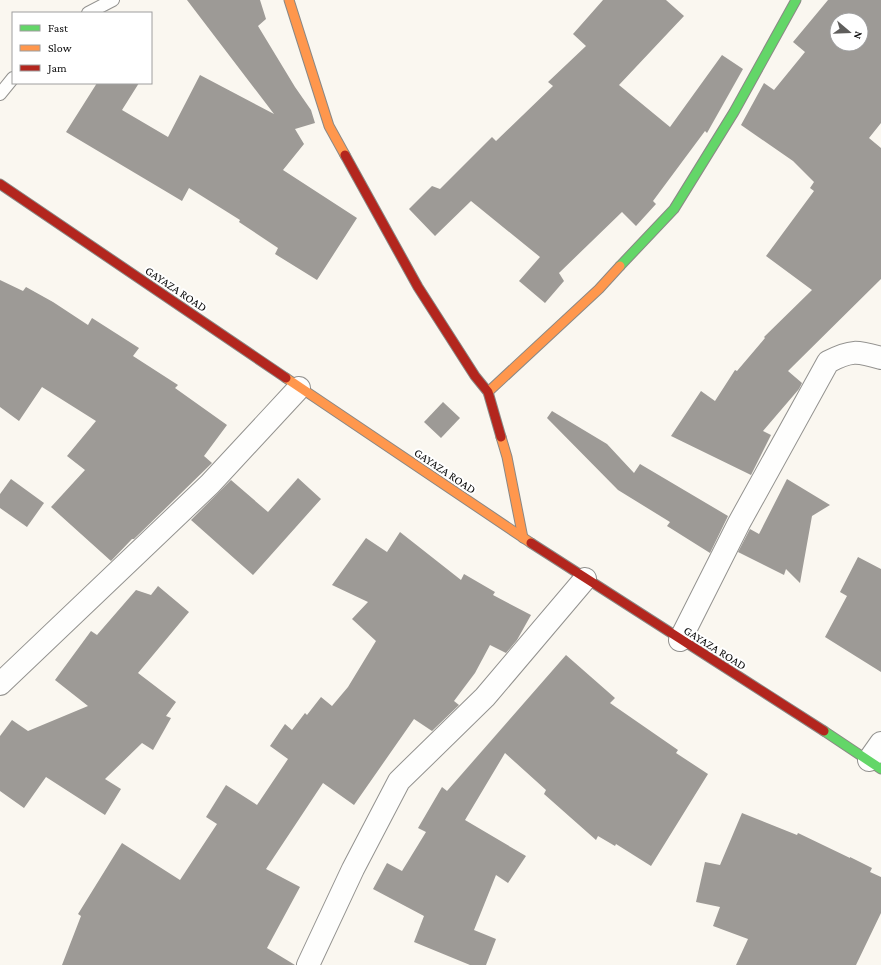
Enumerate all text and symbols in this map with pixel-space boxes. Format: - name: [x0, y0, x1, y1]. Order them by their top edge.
- legend: [12, 12, 152, 84]
- north arrow: [829, 12, 869, 52]
- text: Fast: [48, 21, 69, 35]
- text: N: [851, 30, 865, 41]
- text: Slow: [48, 41, 72, 55]
- text: Jam: [47, 61, 67, 75]
- street label: GAYAZA ROAD: [143, 263, 209, 315]
- street label: GAYAZA ROAD: [412, 445, 478, 497]
- street label: GAYAZA ROAD: [681, 623, 749, 673]

